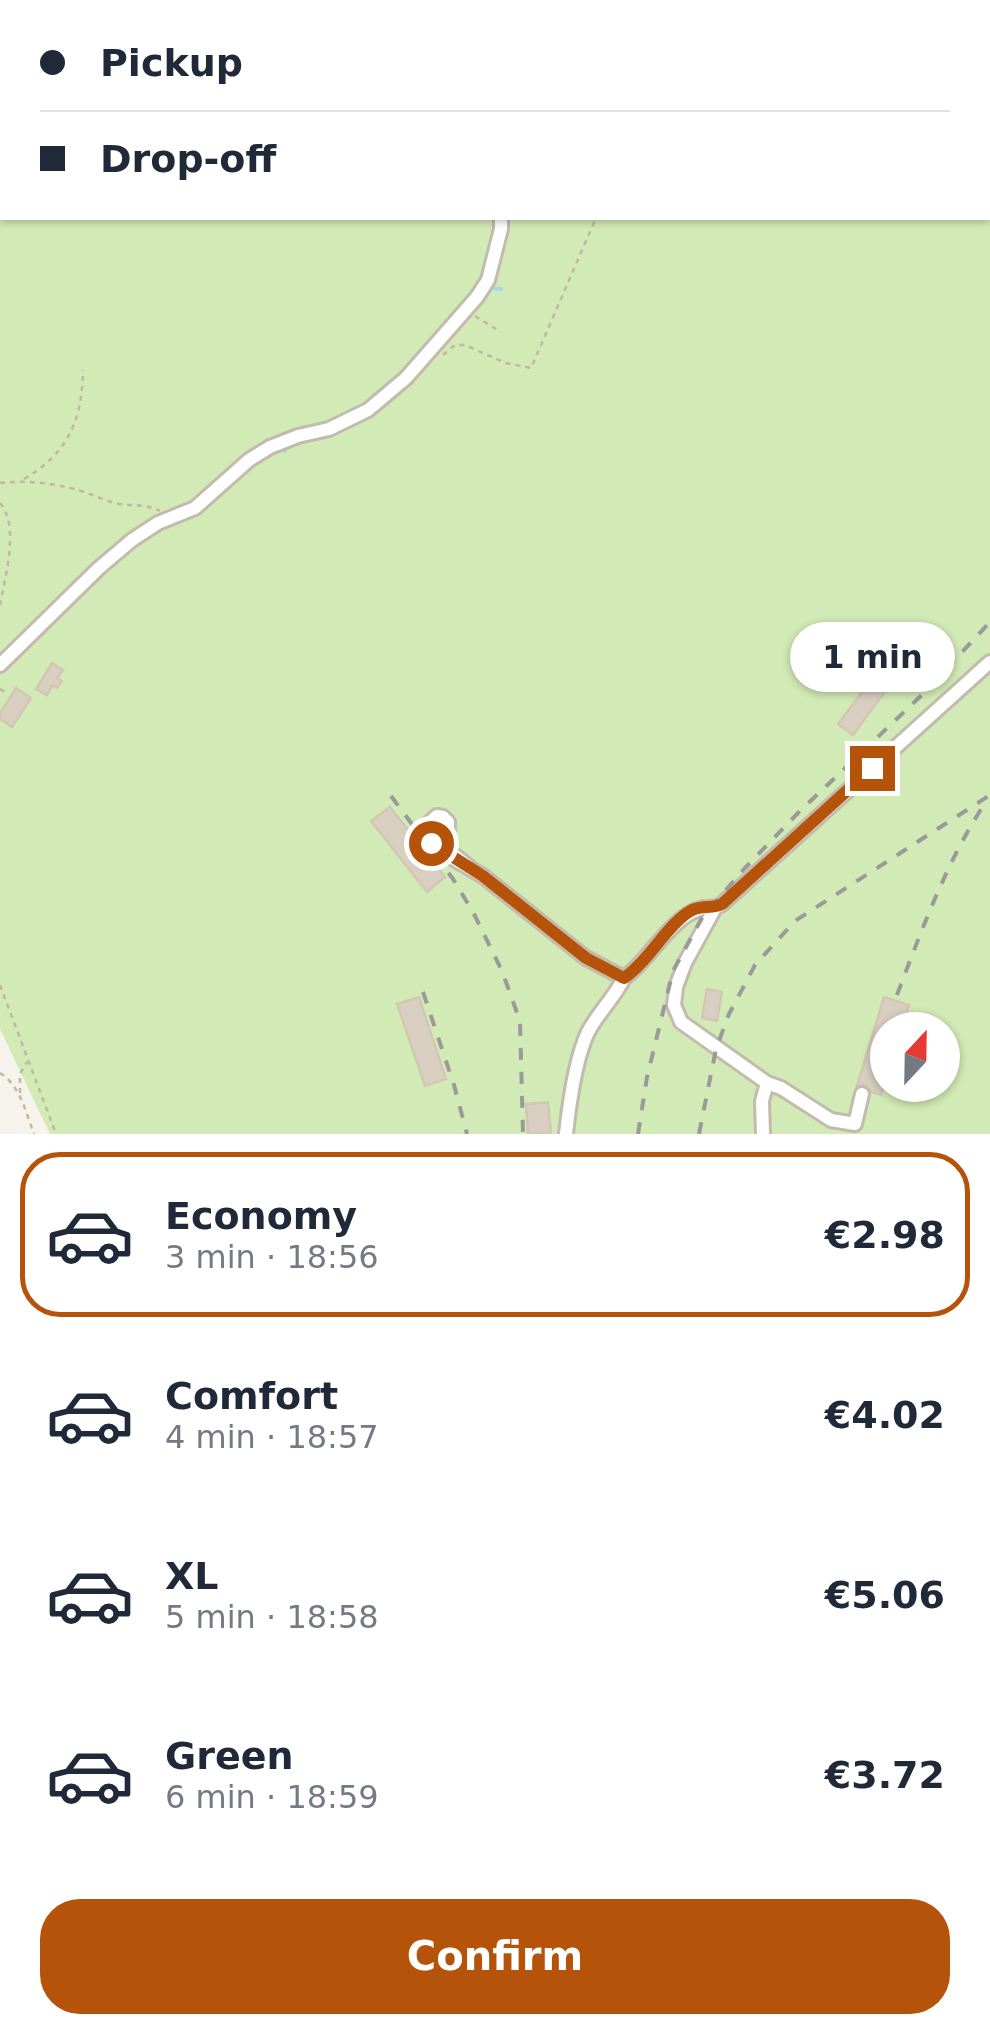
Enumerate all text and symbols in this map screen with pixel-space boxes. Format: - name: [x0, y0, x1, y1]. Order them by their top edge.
- text: Pickup: [100, 41, 243, 85]
- text: Drop-off: [100, 137, 276, 181]
- callout: 1 min: [790, 623, 954, 693]
- text: 1 min: [822, 638, 923, 676]
- route end: [850, 746, 895, 791]
- route start: [409, 821, 454, 866]
- north arrow: [870, 1012, 960, 1102]
- map controls: [870, 1012, 960, 1102]
- icon: car: [45, 1190, 135, 1280]
- text: Economy: [165, 1194, 357, 1238]
- text: €2.98: [825, 1213, 945, 1257]
- text: 3 min · 18:56: [165, 1238, 379, 1276]
- icon: car: [45, 1370, 135, 1460]
- text: Comfort: [165, 1374, 338, 1418]
- text: €4.02: [825, 1393, 945, 1437]
- text: 4 min · 18:57: [165, 1418, 379, 1456]
- icon: car: [45, 1550, 135, 1640]
- text: XL: [165, 1554, 219, 1598]
- text: €5.06: [825, 1573, 945, 1617]
- text: 5 min · 18:58: [165, 1598, 379, 1636]
- icon: car: [45, 1730, 135, 1820]
- text: Green: [165, 1734, 294, 1778]
- text: €3.72: [825, 1753, 945, 1797]
- text: 6 min · 18:59: [165, 1778, 379, 1816]
- button: Confirm: [40, 1899, 950, 2014]

